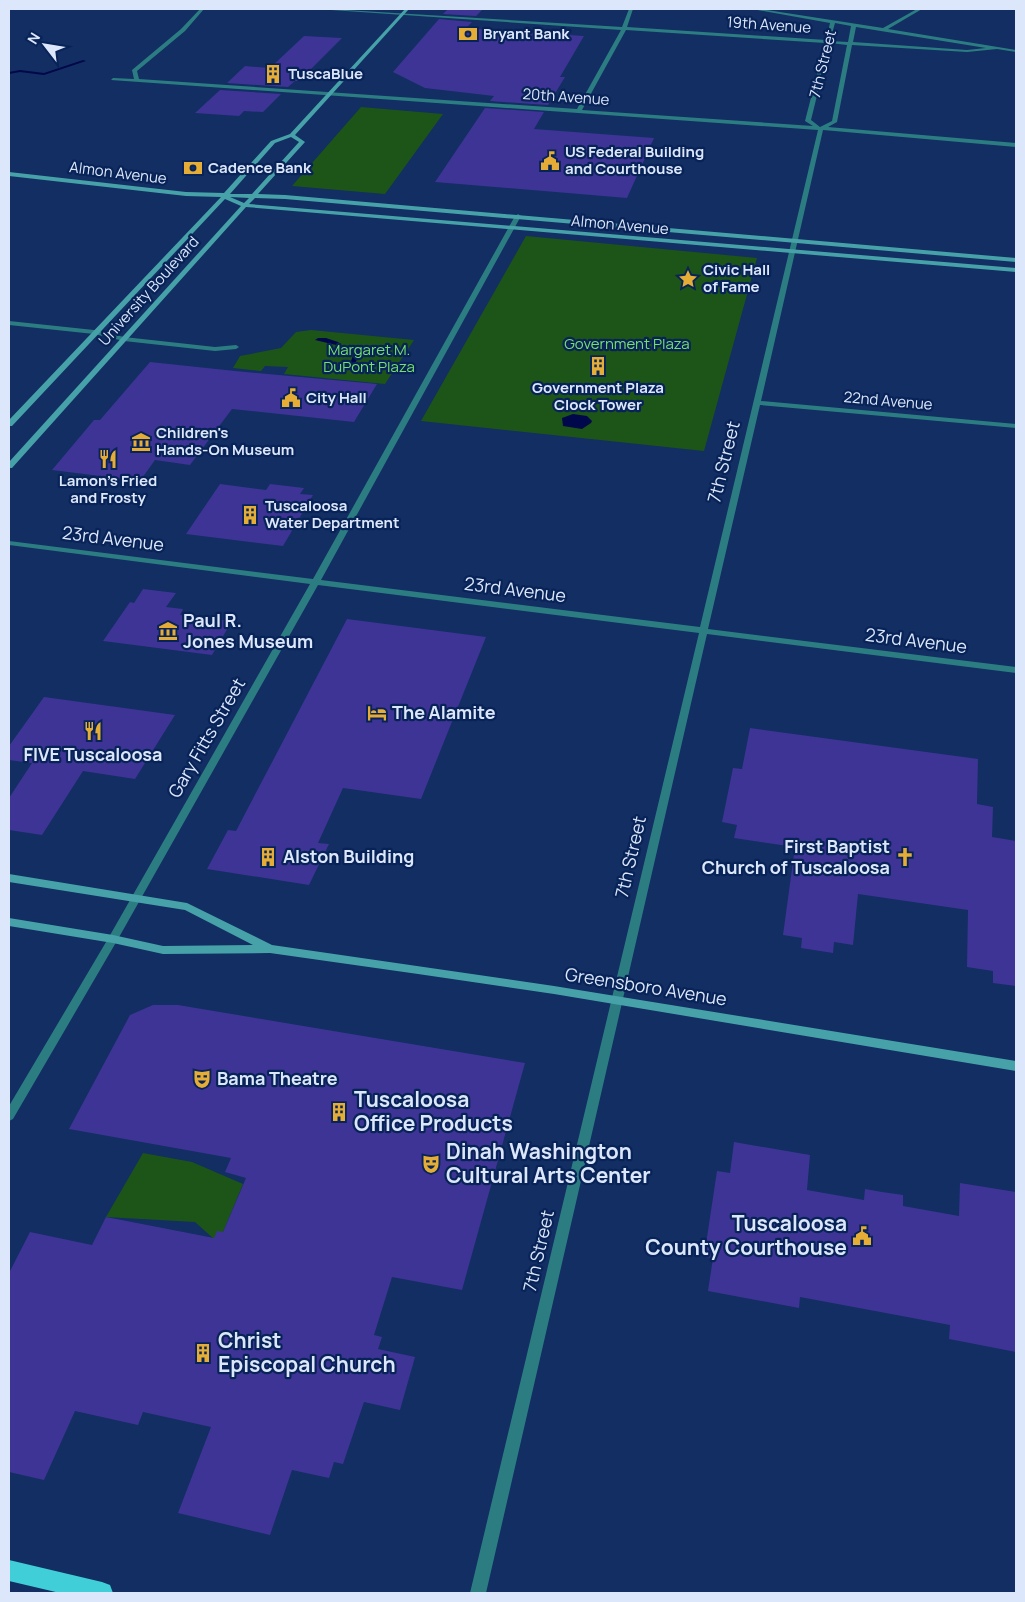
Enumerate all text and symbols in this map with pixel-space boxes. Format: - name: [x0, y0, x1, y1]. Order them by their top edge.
- street label: 19th Avenue: [726, 11, 812, 38]
- north arrow: [20, 20, 70, 70]
- bank icon: Bryant Bank: [457, 23, 479, 45]
- place label: Bryant Bank: [483, 23, 570, 44]
- street label: 7th Street: [804, 28, 841, 100]
- text: N: [23, 29, 44, 47]
- building icon: TuscaBlue: [262, 63, 284, 85]
- place label: TuscaBlue: [288, 63, 363, 84]
- street label: 20th Avenue: [522, 83, 610, 110]
- place label: US Federal Building and Courthouse: [565, 141, 704, 179]
- public building icon: US Federal Building and Courthouse: [539, 150, 561, 172]
- street label: Almon Avenue: [68, 156, 168, 189]
- bank icon: Cadence Bank: [182, 157, 204, 179]
- place label: Cadence Bank: [208, 157, 312, 178]
- street label: Almon Avenue: [570, 210, 670, 239]
- street label: University Boulevard: [94, 231, 204, 350]
- place label: Civic Hall of Fame: [703, 259, 770, 297]
- place icon: Civic Hall of Fame: [677, 268, 699, 290]
- park label: Government Plaza: [564, 333, 690, 354]
- park label: Margaret M. DuPont Plaza: [323, 339, 415, 377]
- building icon: Government Plaza Clock Tower: [587, 355, 609, 377]
- place label: Government Plaza Clock Tower: [532, 377, 664, 415]
- street label: 22nd Avenue: [843, 386, 934, 415]
- public building icon: City Hall: [280, 387, 302, 409]
- place label: City Hall: [306, 387, 367, 408]
- street label: 7th Street: [701, 418, 745, 505]
- place label: Children's Hands-On Museum: [156, 422, 294, 460]
- museum icon: Children's Hands-On Museum: [130, 431, 152, 453]
- restaurant icon: Lamon’s Fried and Frosty: [97, 448, 119, 470]
- place label: Lamon’s Fried and Frosty: [59, 470, 157, 508]
- place label: Tuscaloosa Water Department: [265, 495, 399, 533]
- building icon: Tuscaloosa Water Department: [239, 504, 261, 526]
- street label: 23rd Avenue: [61, 520, 165, 556]
- street label: 23rd Avenue: [463, 571, 567, 607]
- place label: Paul R. Jones Museum: [183, 608, 313, 653]
- museum icon: Paul R. Jones Museum: [157, 620, 179, 642]
- street label: 23rd Avenue: [864, 622, 968, 658]
- street label: Gary Fitts Street: [162, 673, 250, 802]
- place label: The Alamite: [392, 700, 496, 724]
- hotel icon: The Alamite: [366, 702, 388, 724]
- restaurant icon: FIVE Tuscaloosa: [82, 720, 104, 742]
- place label: FIVE Tuscaloosa: [24, 742, 162, 766]
- street label: 7th Street: [609, 813, 651, 900]
- place label: First Baptist Church of Tuscaloosa: [702, 834, 890, 879]
- place label: Alston Building: [283, 844, 414, 868]
- building icon: Alston Building: [257, 846, 279, 868]
- church icon: First Baptist Church of Tuscaloosa: [894, 846, 916, 868]
- street label: Greensboro Avenue: [564, 961, 729, 1011]
- place label: Bama Theatre: [217, 1066, 338, 1090]
- theatre icon: Bama Theatre: [191, 1068, 213, 1090]
- place label: Tuscaloosa Office Products: [354, 1085, 513, 1137]
- building icon: Tuscaloosa Office Products: [328, 1101, 350, 1123]
- place label: Dinah Washington Cultural Arts Center: [446, 1137, 651, 1189]
- theatre icon: Dinah Washington Cultural Arts Center: [420, 1153, 442, 1175]
- street label: 7th Street: [517, 1207, 559, 1294]
- place label: Tuscaloosa County Courthouse: [645, 1209, 847, 1261]
- public building icon: Tuscaloosa County Courthouse: [851, 1225, 873, 1247]
- place label: Christ Episcopal Church: [218, 1326, 396, 1378]
- building icon: Christ Episcopal Church: [192, 1342, 214, 1364]

